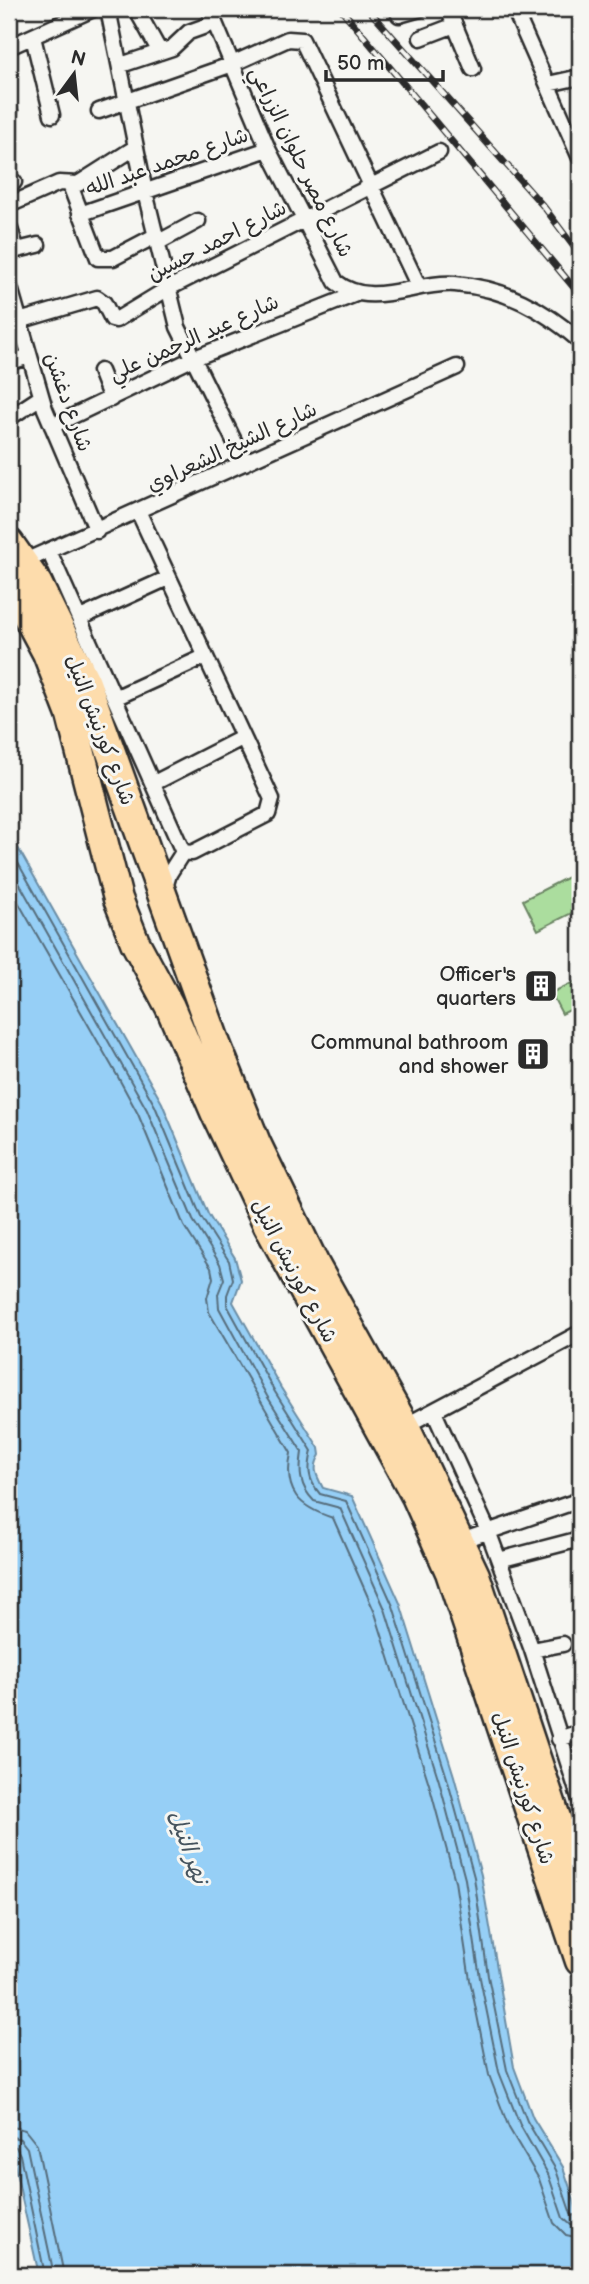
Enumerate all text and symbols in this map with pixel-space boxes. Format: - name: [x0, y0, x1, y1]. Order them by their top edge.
- north arrow: [38, 38, 108, 108]
- scale bar: [326, 38, 444, 82]
- text: N: [68, 46, 88, 72]
- text: 50 m: [337, 51, 384, 76]
- street label: شارع مصر حلوان الزراعي: [239, 63, 358, 264]
- street label: شارع محمد عبد الله: [82, 122, 252, 203]
- street label: شارع احمد حسين: [143, 195, 292, 289]
- street label: شارع عبد الرحمن علي: [105, 289, 285, 392]
- street label: شارع دغشن: [37, 349, 98, 456]
- street label: شارع الشيخ الشعراوي: [143, 397, 322, 499]
- street label: شارع كورنيش النيل: [58, 651, 140, 810]
- place label: Officer's quarters: [436, 962, 516, 1011]
- building icon: Officer's quarters: [522, 967, 560, 1005]
- place label: Communal bathroom and shower: [311, 1030, 508, 1079]
- building icon: Communal bathroom and shower: [514, 1035, 552, 1073]
- street label: شارع كورنيش النيل: [244, 1195, 342, 1348]
- street label: شارع كورنيش النيل: [485, 1708, 560, 1868]
- water label: نهر النيل: [162, 1806, 215, 1890]

